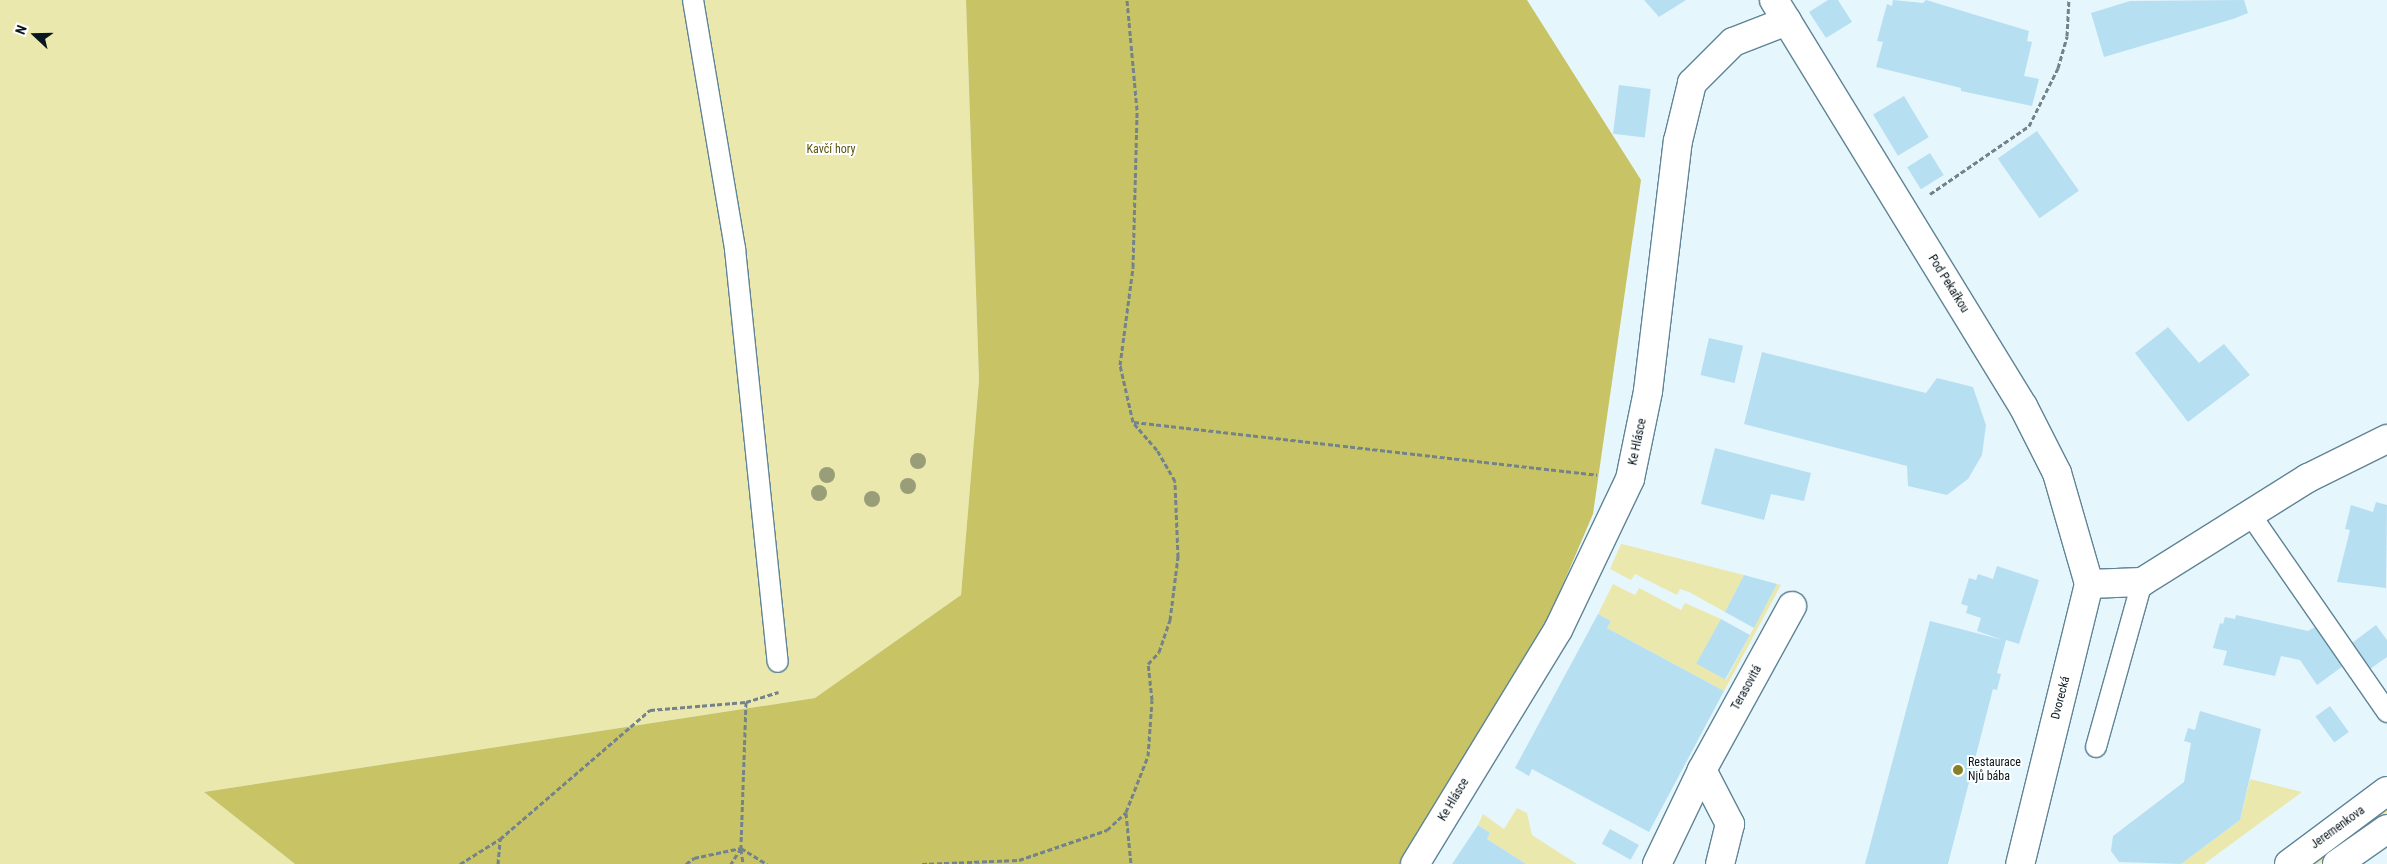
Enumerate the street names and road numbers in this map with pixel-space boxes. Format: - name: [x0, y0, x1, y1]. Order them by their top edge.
- street label: Pod Pekařkou: [1925, 252, 1971, 316]
- street label: Ke Hlásce: [1626, 417, 1650, 467]
- street label: Terasovitá: [1729, 663, 1765, 713]
- street label: Dvorecká: [2049, 675, 2073, 721]
- street label: Ke Hlásce: [1436, 776, 1472, 824]
- street label: Jeremenkova: [2308, 804, 2368, 852]

